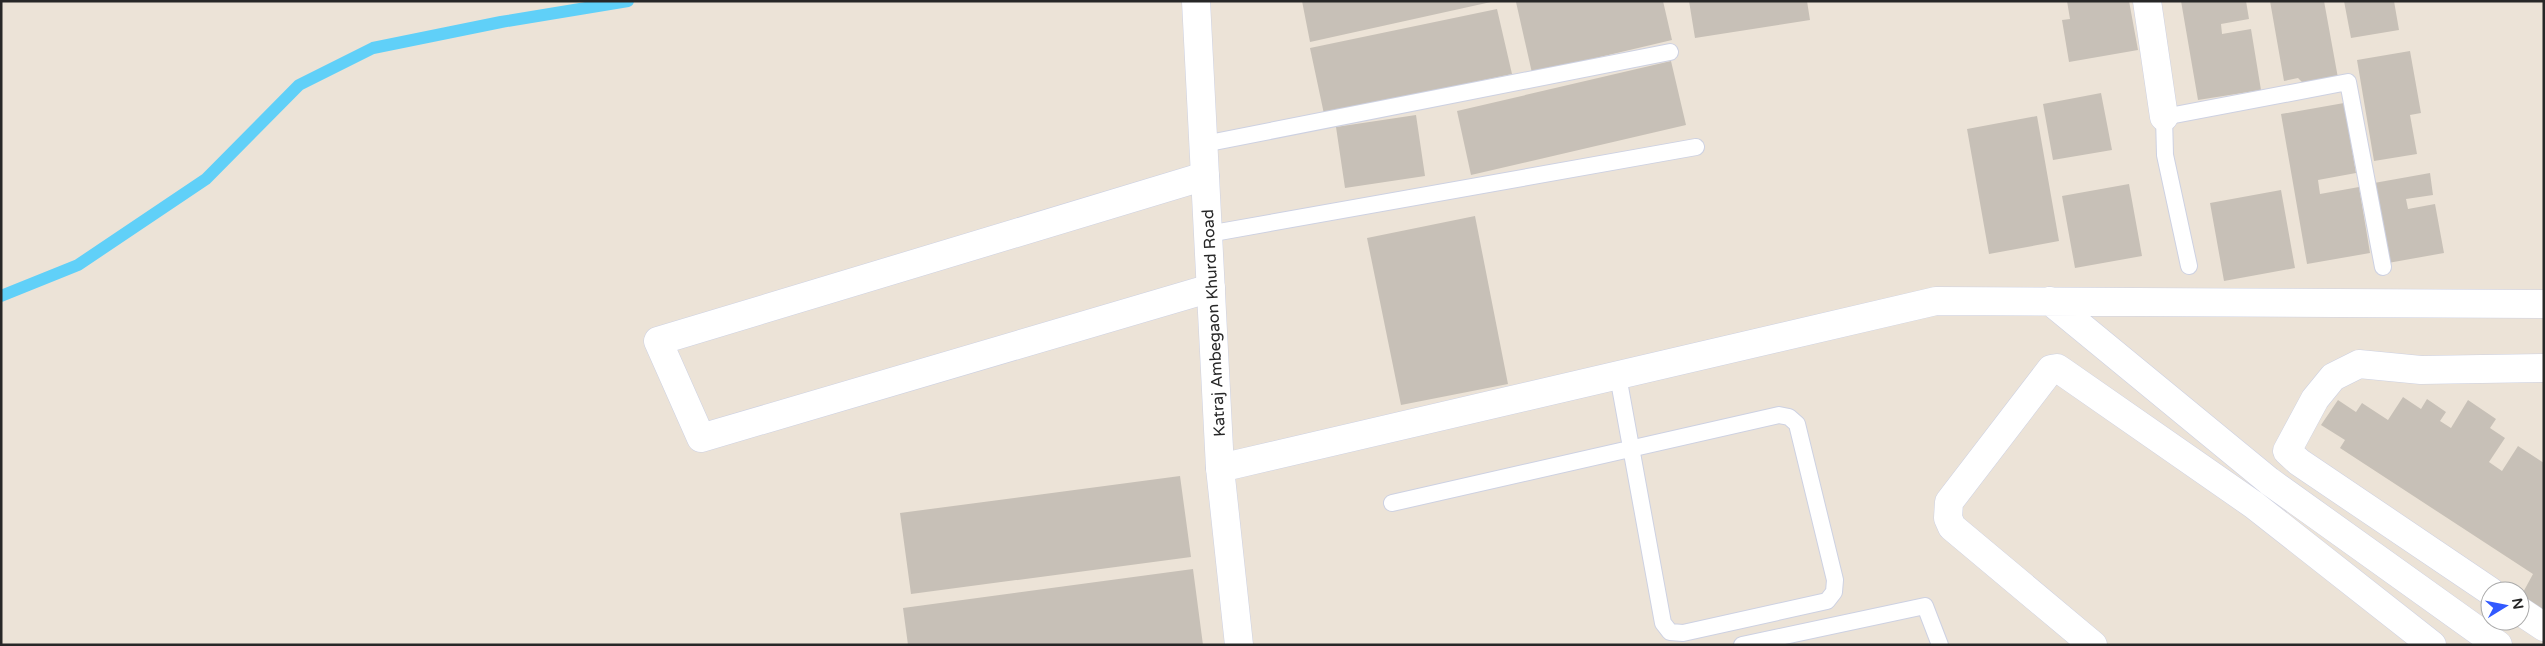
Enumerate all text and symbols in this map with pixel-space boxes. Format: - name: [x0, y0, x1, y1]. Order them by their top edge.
- street label: Katraj Ambegaon Khurd Road: [1198, 209, 1230, 437]
- north arrow: [2480, 581, 2530, 631]
- text: N: [2508, 597, 2527, 611]

